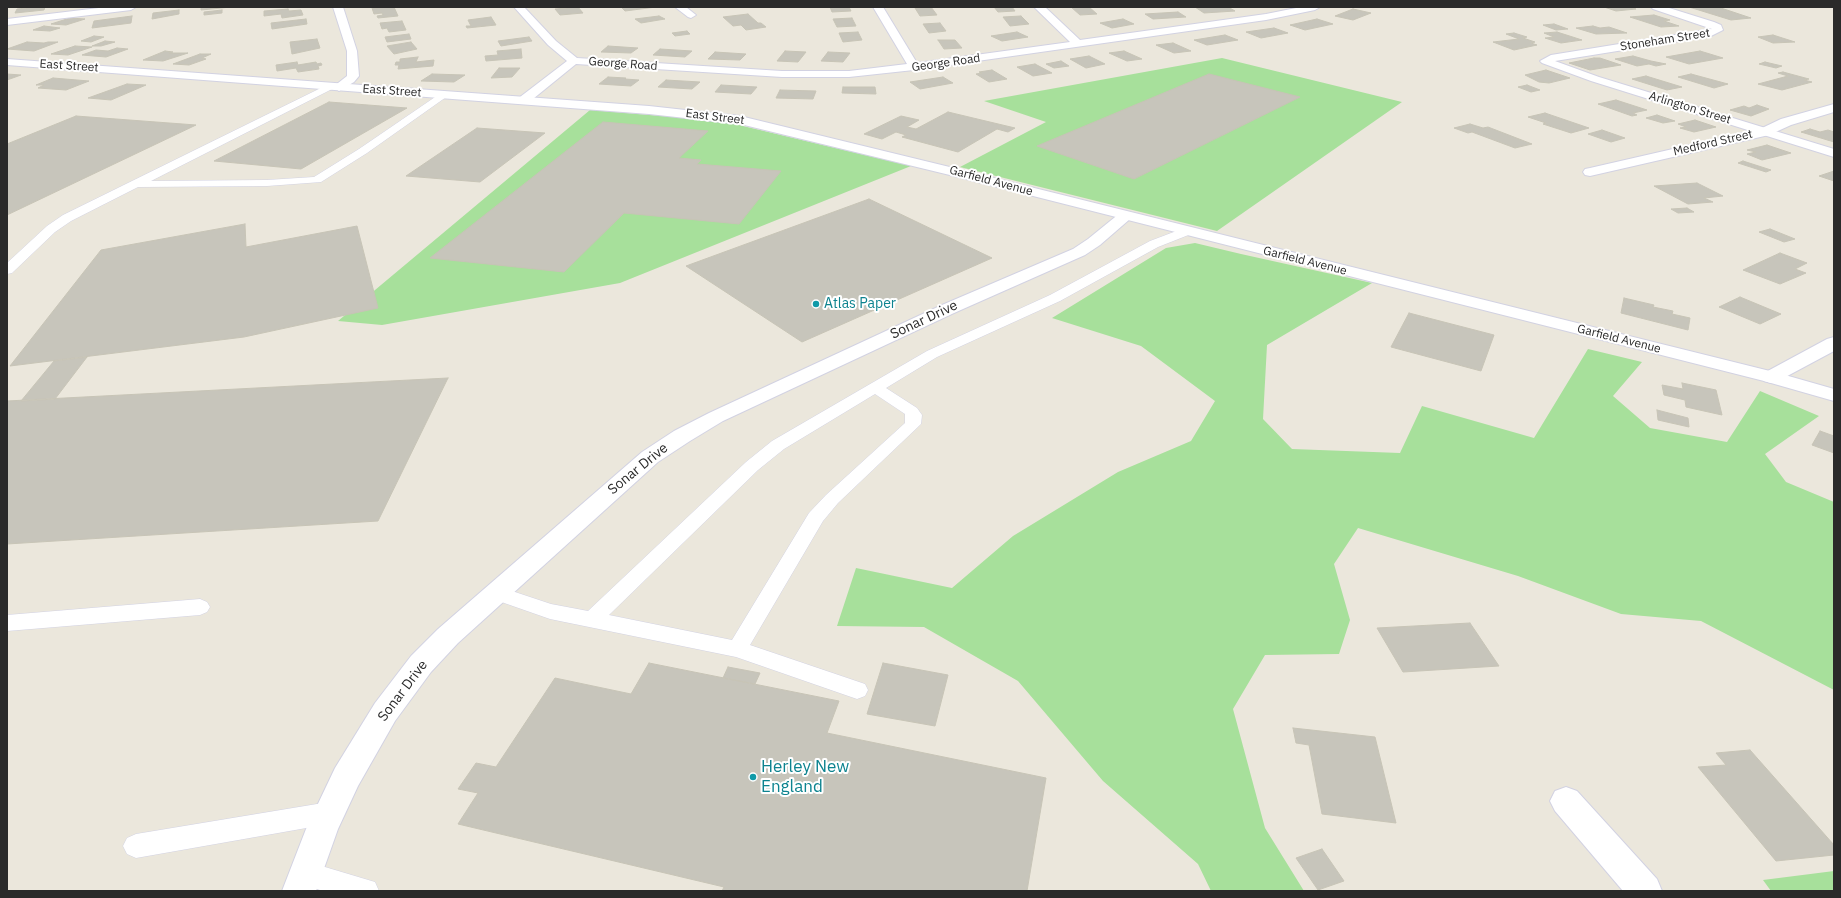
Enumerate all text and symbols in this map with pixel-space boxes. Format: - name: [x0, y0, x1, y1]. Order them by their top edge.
- street label: Stoneham Street: [1619, 26, 1711, 54]
- street label: George Road: [911, 51, 981, 75]
- street label: George Road: [588, 54, 658, 74]
- street label: East Street: [39, 57, 99, 75]
- street label: East Street: [362, 82, 422, 100]
- street label: Arlington Street: [1647, 89, 1733, 127]
- street label: East Street: [685, 106, 745, 128]
- street label: Medford Street: [1672, 127, 1754, 159]
- street label: Garfield Avenue: [948, 163, 1034, 199]
- street label: Garfield Avenue: [1262, 244, 1348, 278]
- place label: Atlas Paper: [824, 296, 896, 312]
- street label: Sonar Drive: [888, 297, 960, 343]
- marker: Atlas Paper: [811, 299, 821, 309]
- street label: Garfield Avenue: [1576, 322, 1662, 356]
- street label: Sonar Drive: [605, 440, 671, 498]
- street label: Sonar Drive: [375, 657, 431, 725]
- place label: Herley New England: [761, 757, 849, 797]
- marker: Herley New England: [748, 772, 758, 782]

